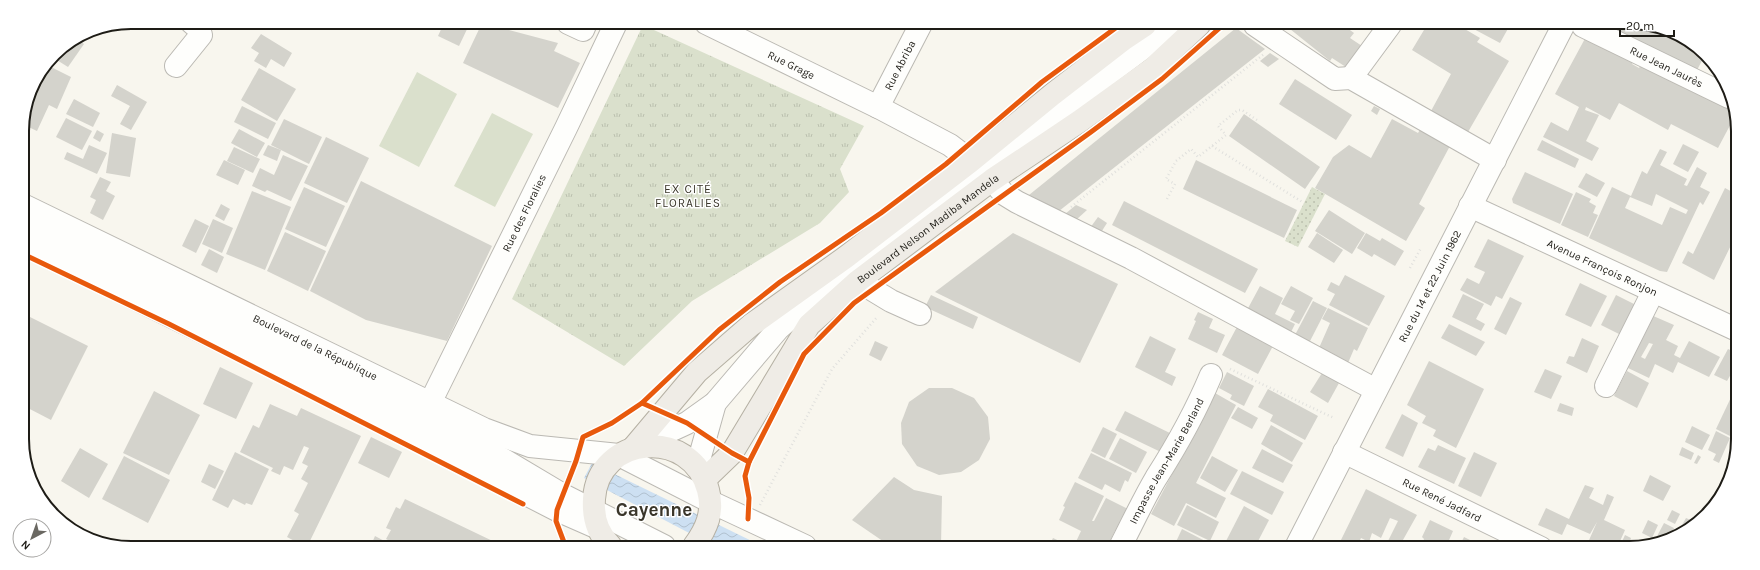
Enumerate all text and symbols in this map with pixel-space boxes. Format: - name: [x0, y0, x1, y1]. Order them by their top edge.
- scale bar: [1620, 12, 1674, 38]
- text: 20 m: [1626, 19, 1654, 33]
- street label: Rue Abriba: [881, 38, 918, 92]
- street label: Rue Jean Jaurès: [1628, 43, 1706, 90]
- street label: Rue Grage: [766, 48, 817, 82]
- street label: Boulevard Nelson Madiba Mandela: [854, 171, 1001, 286]
- street label: Rue des Floralies: [499, 172, 549, 254]
- district label: EX CITÉ FLORALIES: [655, 181, 721, 210]
- street label: Rue du 14 et 22 Juin 1962: [1396, 228, 1464, 344]
- street label: Avenue François Ronjon: [1545, 236, 1660, 299]
- street label: Boulevard de la République: [251, 311, 380, 383]
- street label: Impasse Jean-Marie Berland: [1126, 396, 1206, 526]
- street label: Rue René Jadfard: [1400, 475, 1484, 525]
- district label: Cayenne: [616, 499, 692, 521]
- north arrow: [12, 518, 52, 558]
- text: N: [19, 538, 33, 553]

